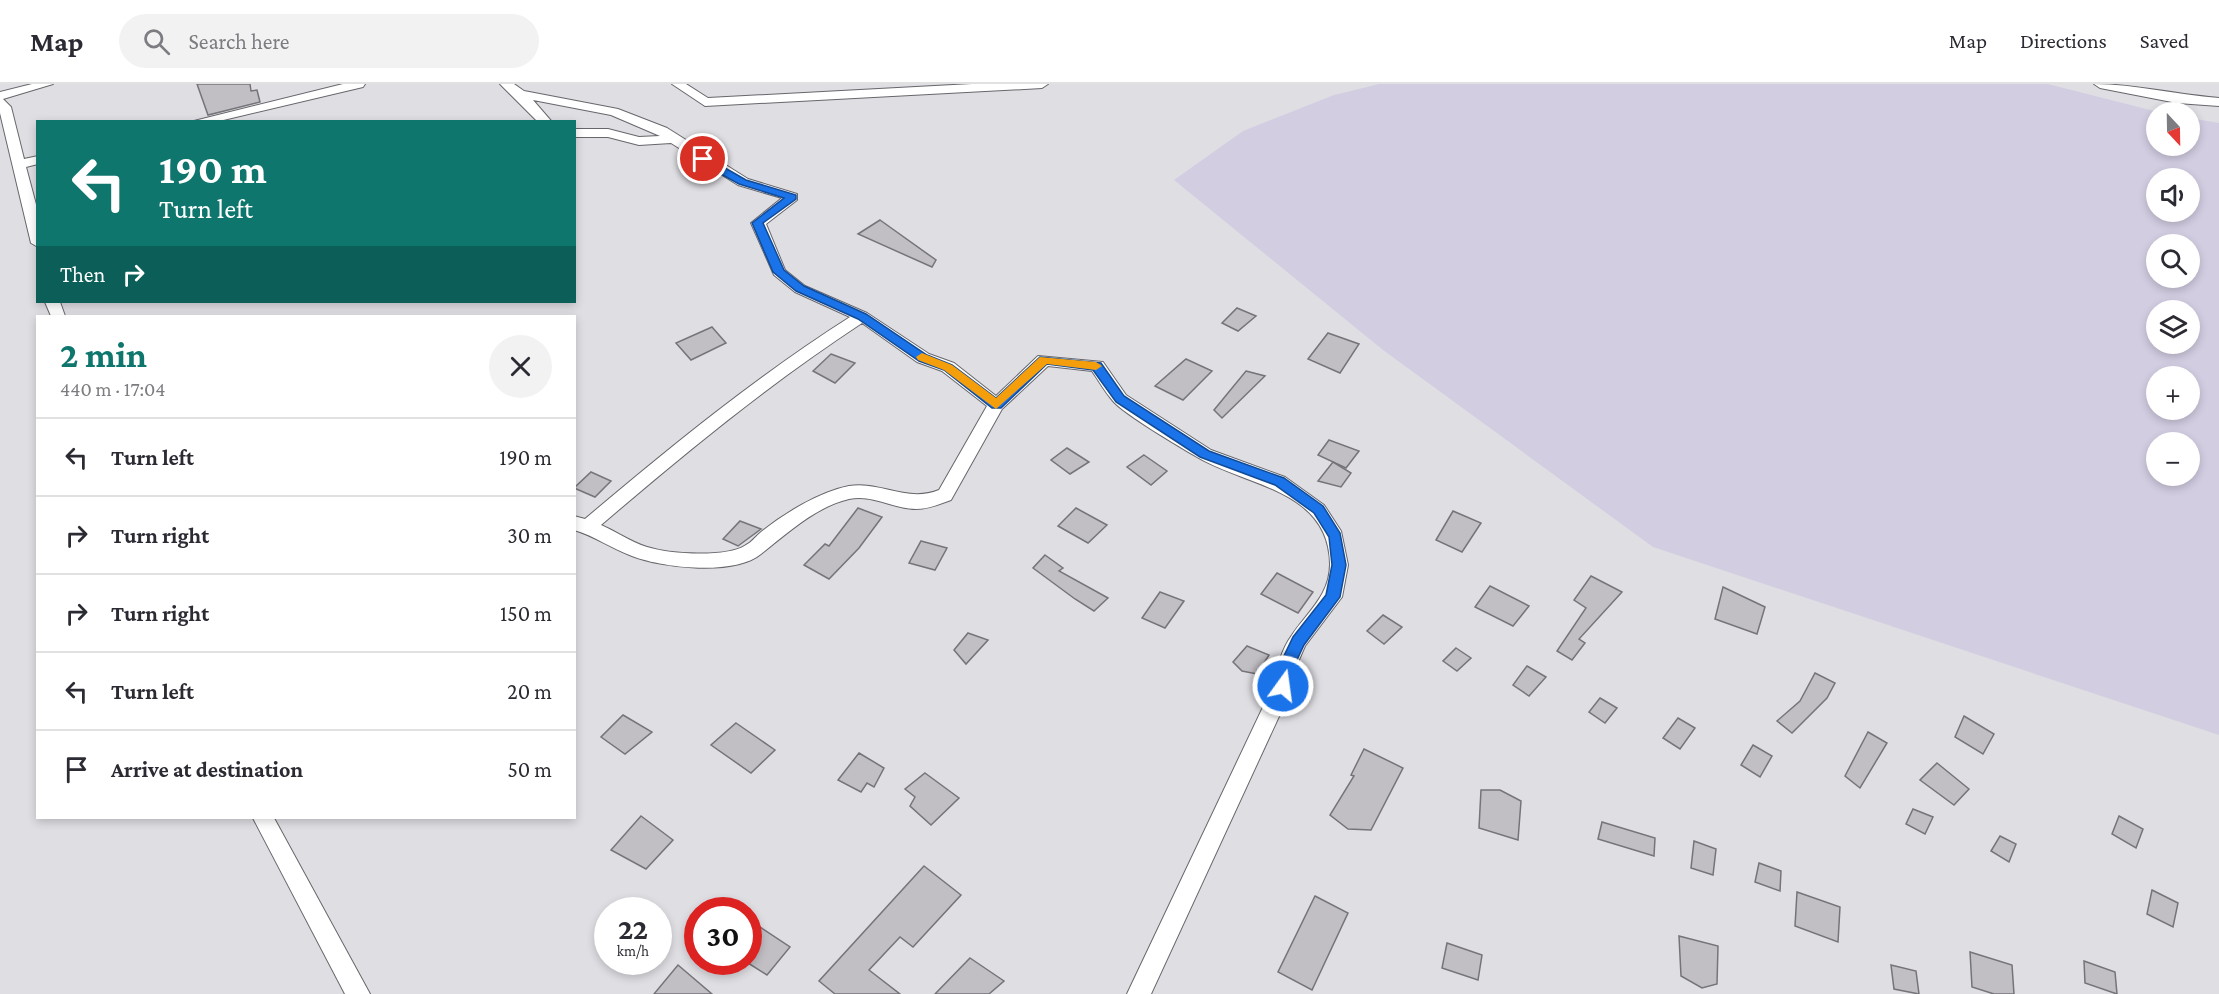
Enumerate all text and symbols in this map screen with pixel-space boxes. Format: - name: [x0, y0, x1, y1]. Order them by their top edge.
- search box: [119, 14, 539, 68]
- icon: search: [140, 25, 173, 58]
- text: Map: [30, 26, 83, 57]
- text: Search here: [188, 29, 289, 54]
- text: Map: [1949, 29, 1987, 53]
- text: Directions: [2020, 29, 2107, 53]
- text: Saved: [2140, 29, 2189, 53]
- north arrow: [2146, 102, 2200, 156]
- map controls: [2146, 102, 2200, 486]
- pin: [677, 133, 728, 184]
- icon: arrive: [686, 142, 719, 175]
- icon: left: [60, 144, 138, 222]
- text: 190 m: [159, 145, 267, 192]
- button: sound: [2146, 168, 2200, 222]
- text: Turn left: [159, 194, 253, 224]
- button: search: [2146, 234, 2200, 288]
- icon: right: [117, 258, 150, 291]
- text: Then: [60, 262, 105, 287]
- button: layers: [2146, 300, 2200, 354]
- text: 2 min: [60, 335, 147, 375]
- button: close: [489, 335, 552, 398]
- button: +: [2146, 366, 2200, 420]
- text: 440 m · 17:04: [60, 378, 166, 400]
- button: −: [2146, 432, 2200, 486]
- icon: left: [60, 441, 93, 474]
- text: Turn left: [111, 445, 194, 470]
- text: 190 m: [499, 445, 552, 470]
- icon: right: [60, 519, 93, 552]
- text: Turn right: [111, 523, 209, 548]
- text: 30 m: [507, 523, 552, 548]
- icon: right: [60, 597, 93, 630]
- text: Turn right: [111, 601, 209, 626]
- text: 150 m: [500, 601, 552, 626]
- position arrow: [1251, 654, 1315, 718]
- icon: left: [60, 675, 93, 708]
- text: Turn left: [111, 679, 194, 704]
- text: 20 m: [507, 679, 552, 704]
- icon: arrive: [60, 753, 93, 786]
- text: Arrive at destination: [111, 757, 303, 782]
- text: 50 m: [507, 757, 552, 782]
- speed limit sign: 30: [684, 897, 762, 975]
- text: 22: [618, 912, 648, 945]
- text: km/h: [617, 943, 649, 959]

